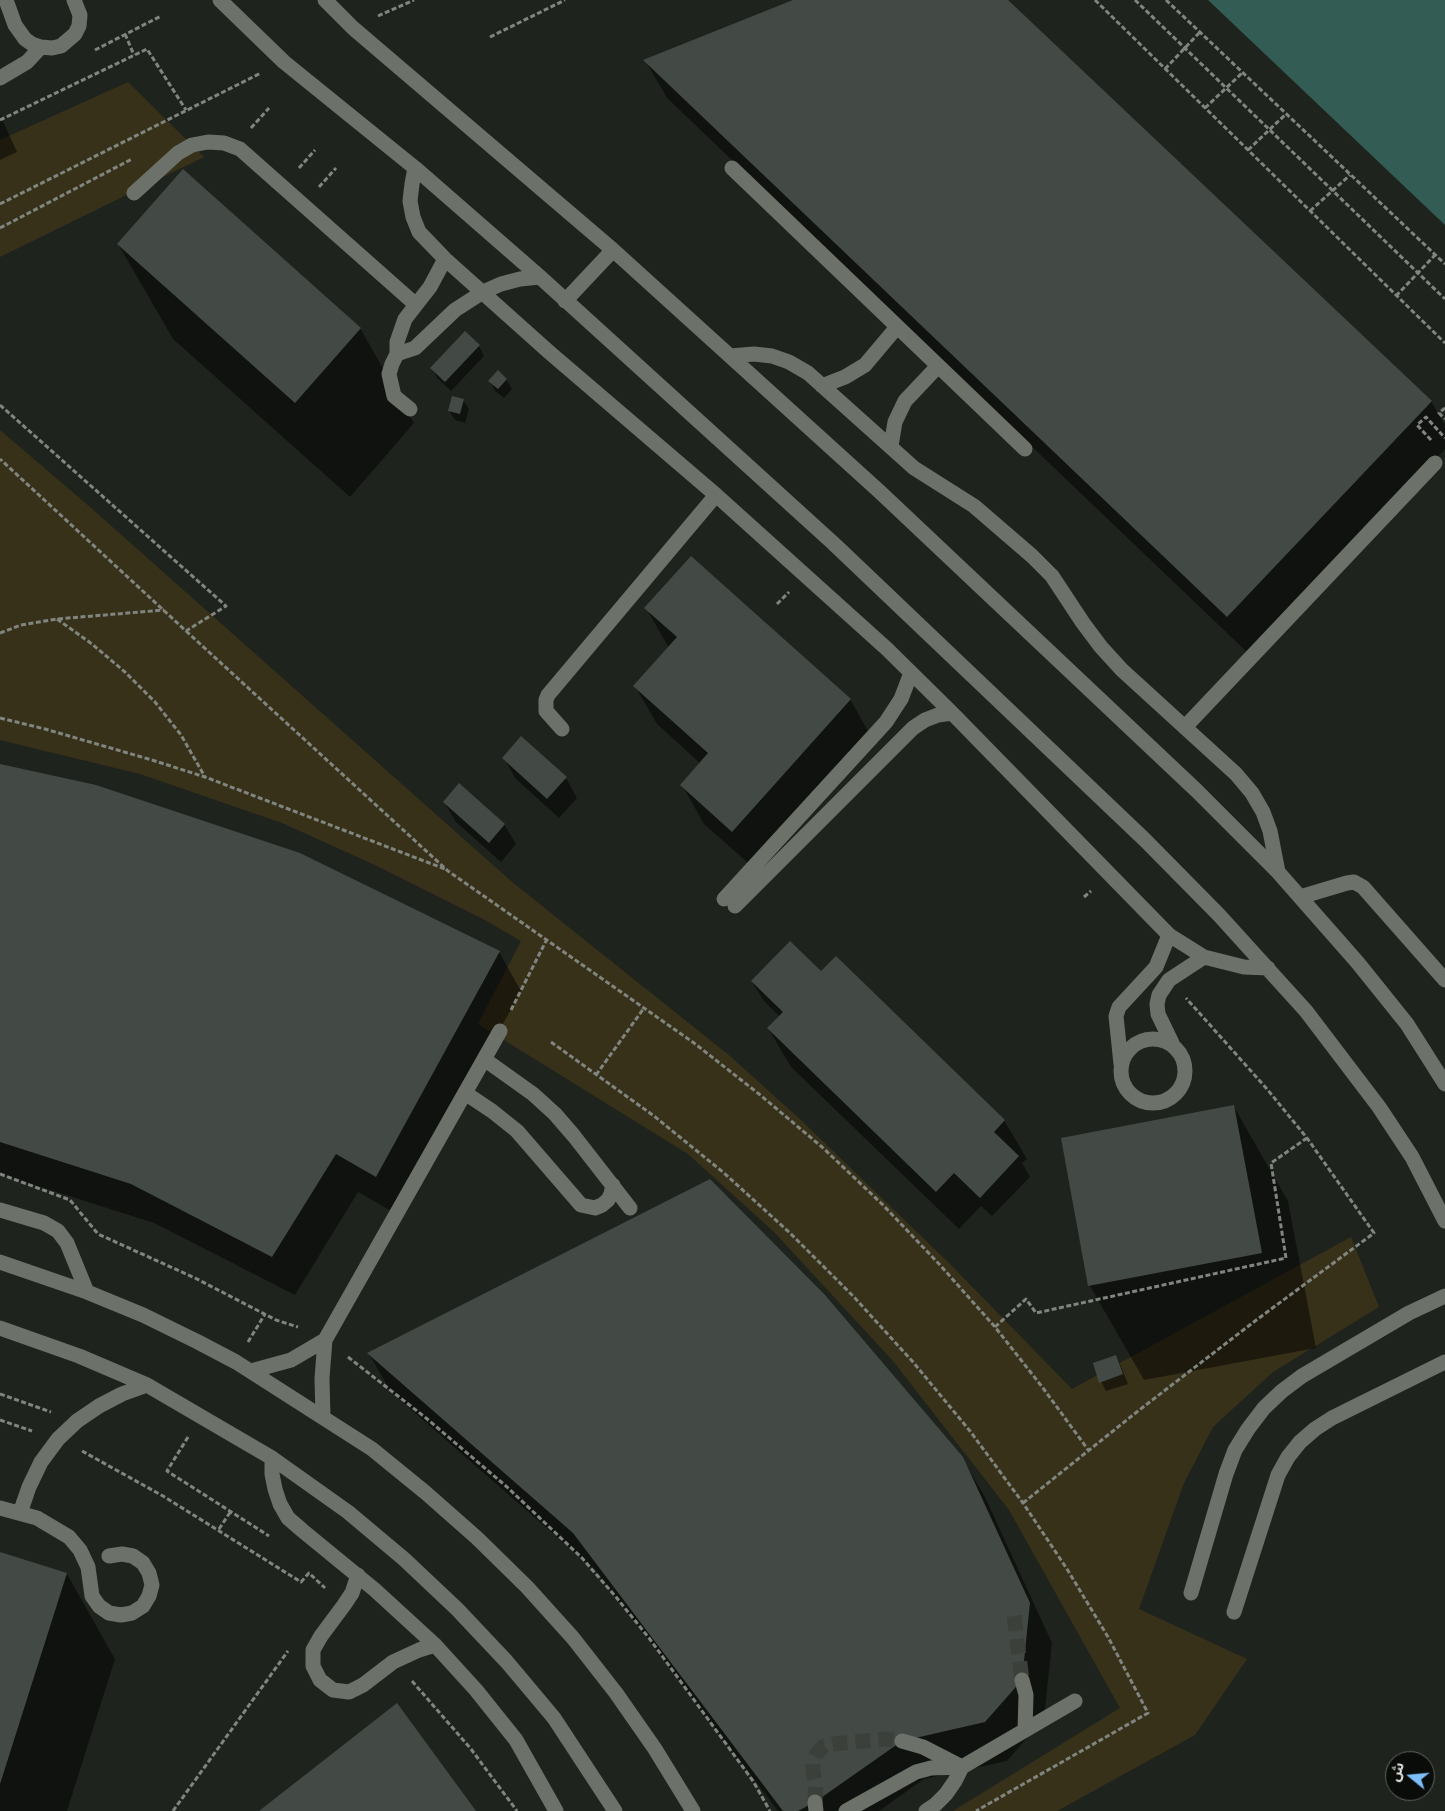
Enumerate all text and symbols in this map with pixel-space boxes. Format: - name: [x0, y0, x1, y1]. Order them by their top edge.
- north arrow: [1385, 1751, 1435, 1801]
- text: ش: [1385, 1760, 1407, 1783]

